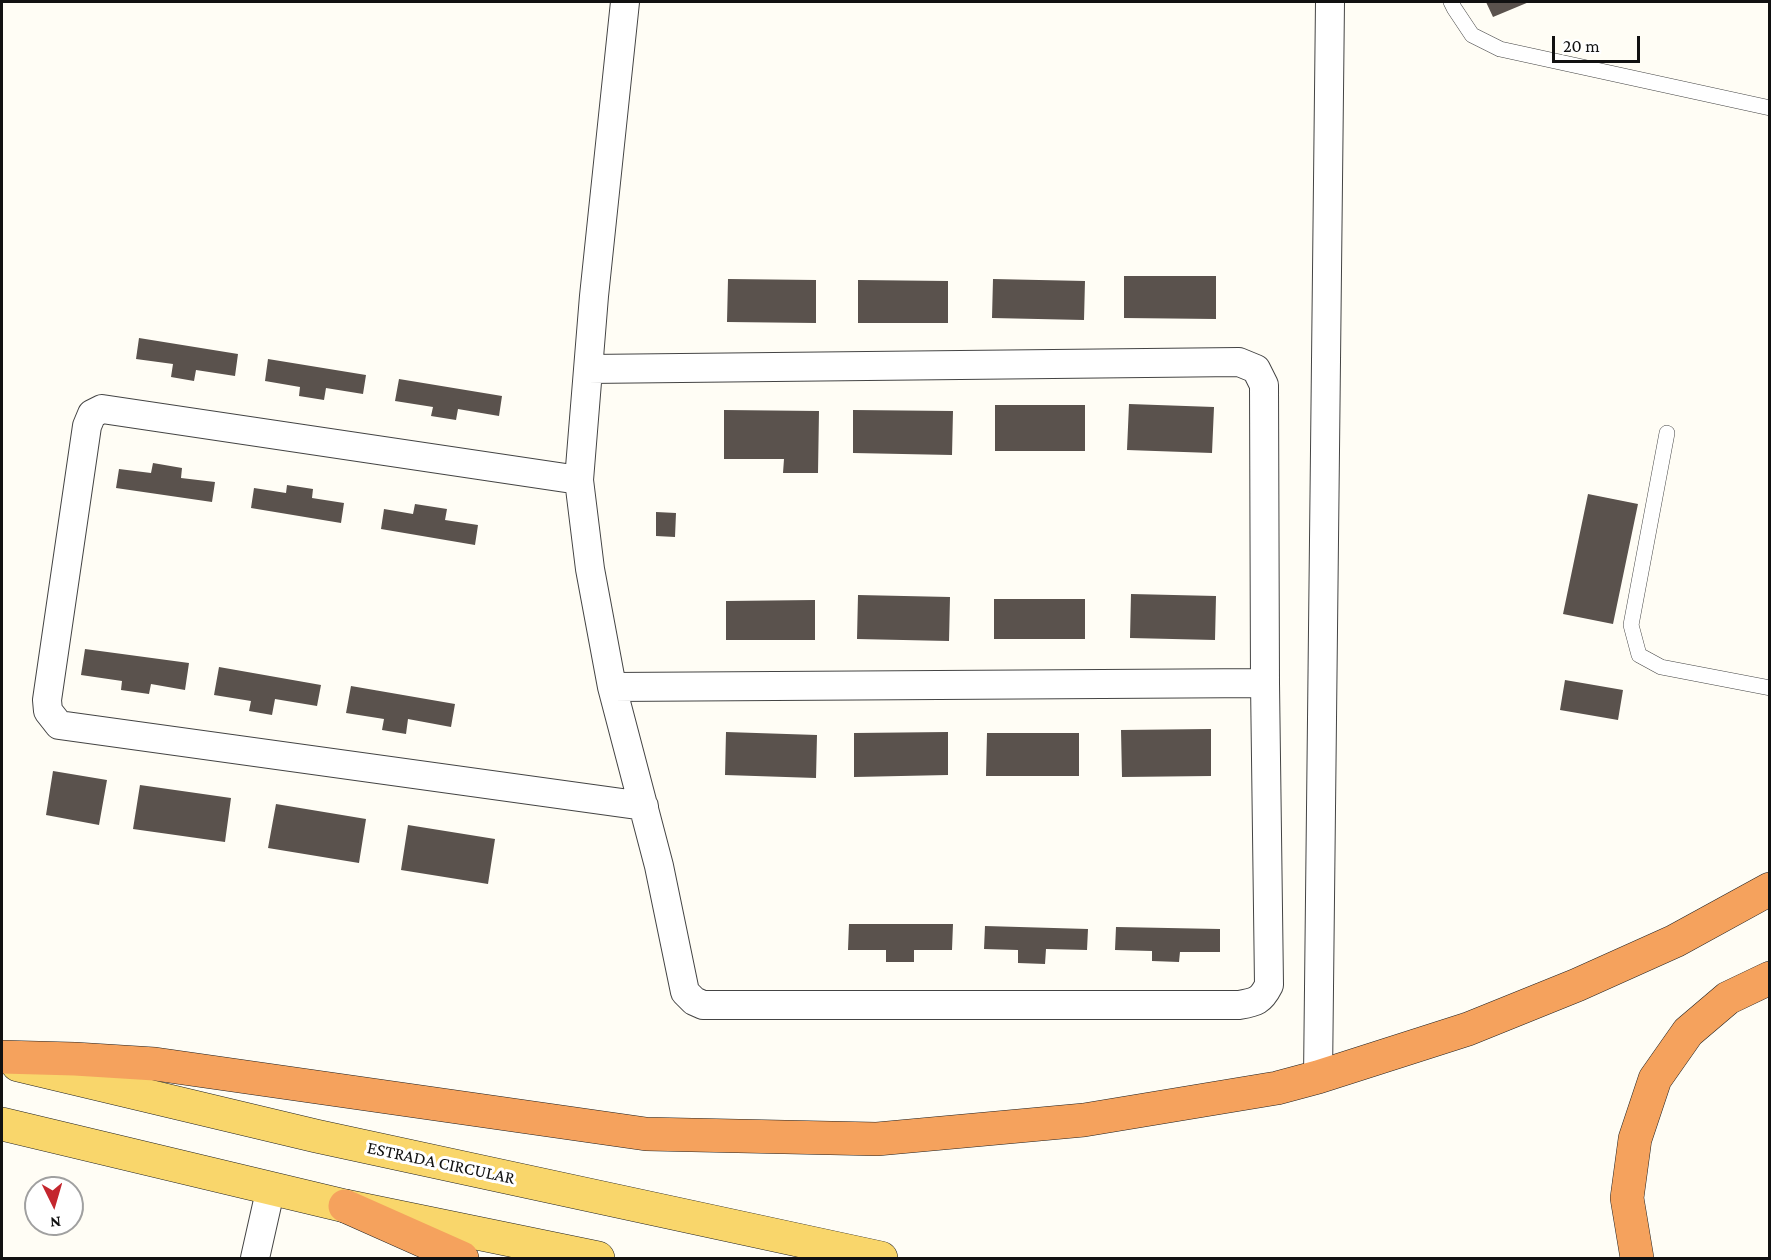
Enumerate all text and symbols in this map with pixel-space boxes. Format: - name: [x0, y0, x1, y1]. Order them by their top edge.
- scale bar: [1555, 24, 1644, 62]
- text: 20 m: [1563, 36, 1600, 56]
- street label: ESTRADA CIRCULAR: [365, 1137, 517, 1189]
- north arrow: [24, 1176, 84, 1236]
- text: N: [49, 1213, 62, 1231]

